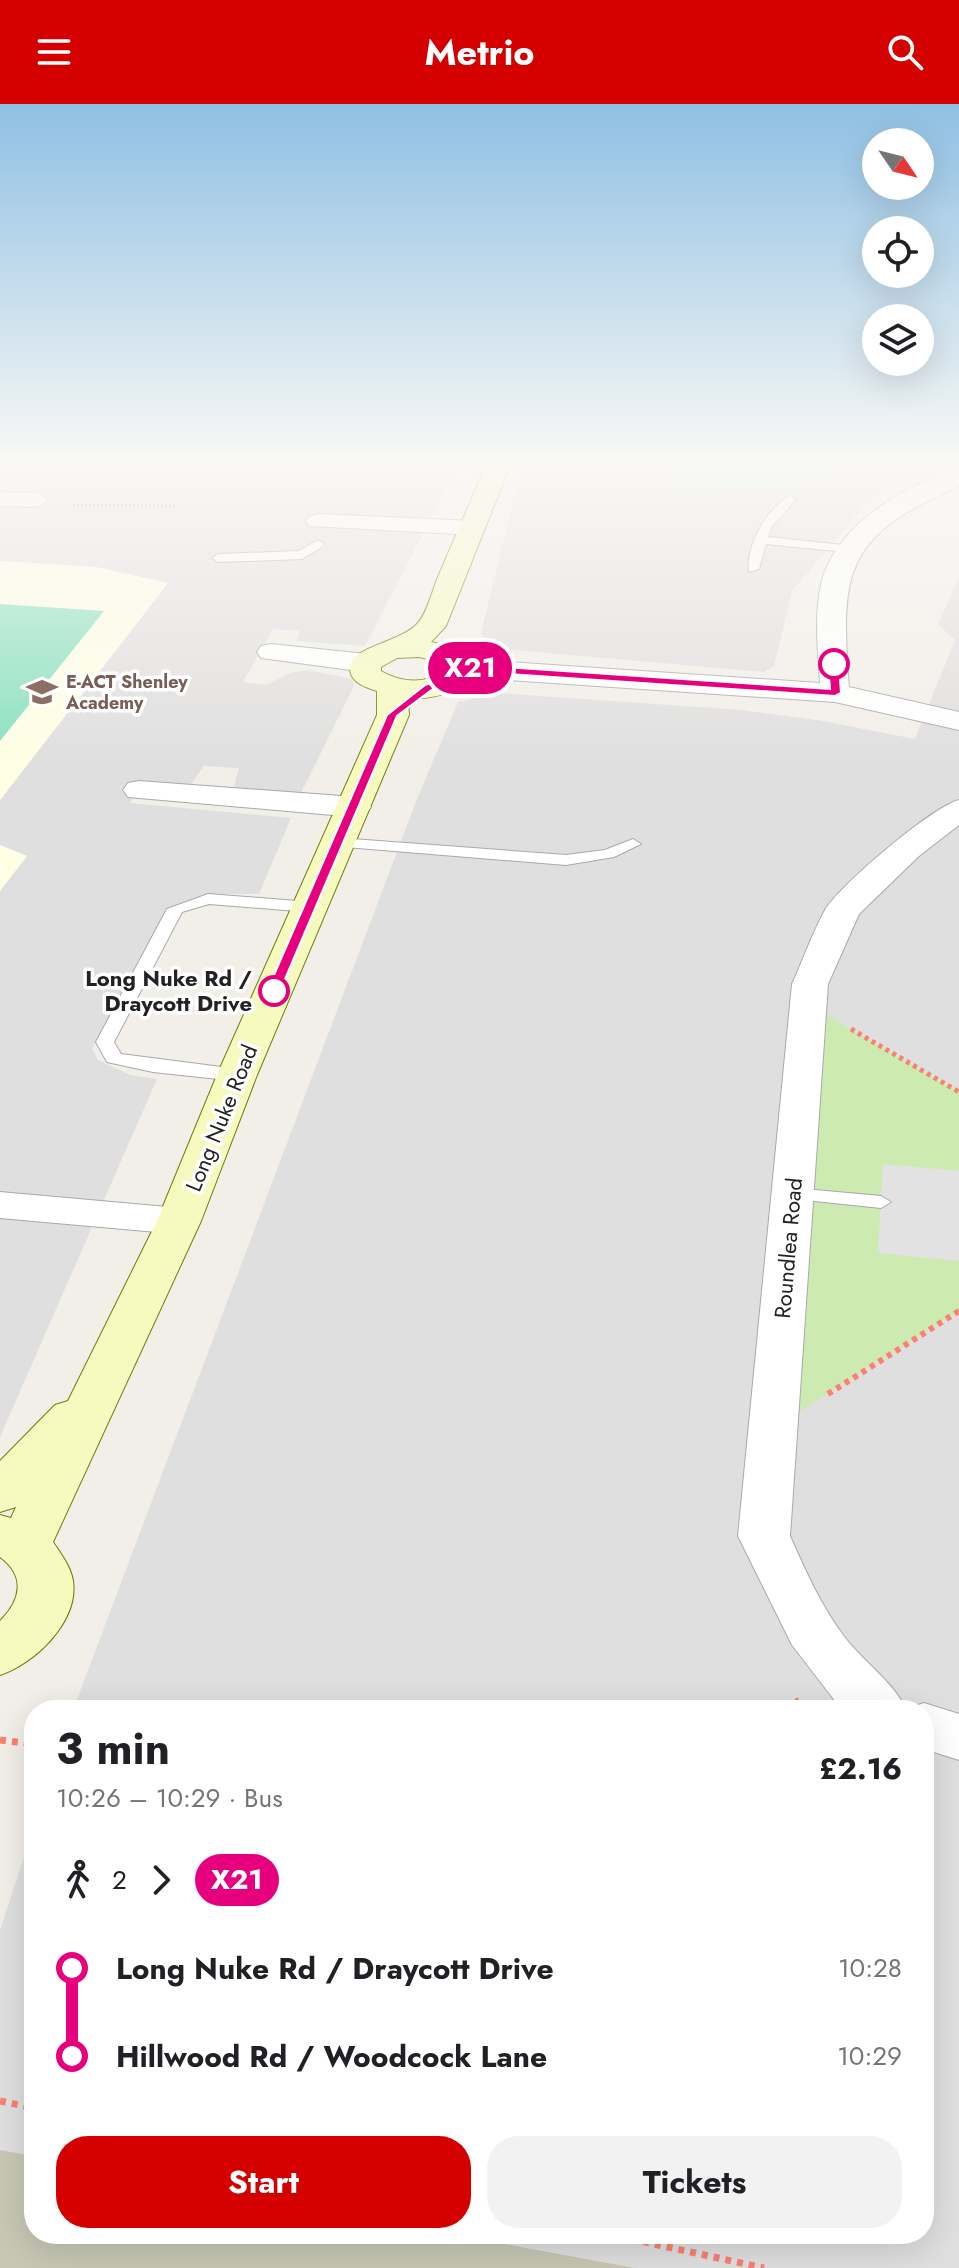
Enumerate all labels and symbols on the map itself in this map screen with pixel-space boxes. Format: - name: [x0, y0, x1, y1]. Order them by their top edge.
- north arrow: [862, 128, 934, 200]
- line badge: X21: [424, 642, 516, 694]
- unlabelled marker: [819, 649, 849, 679]
- place label: E-ACT Shenley Academy: [65, 669, 188, 716]
- school or university icon: E-ACT Shenley Academy: [25, 675, 59, 709]
- place label: Long Nuke Rd / Draycott Drive: [85, 962, 253, 1019]
- marker: Long Nuke Rd / Draycott Drive: [259, 976, 289, 1006]
- street label: Long Nuke Road: [177, 1040, 265, 1196]
- street label: Roundlea Road: [766, 1176, 810, 1320]

